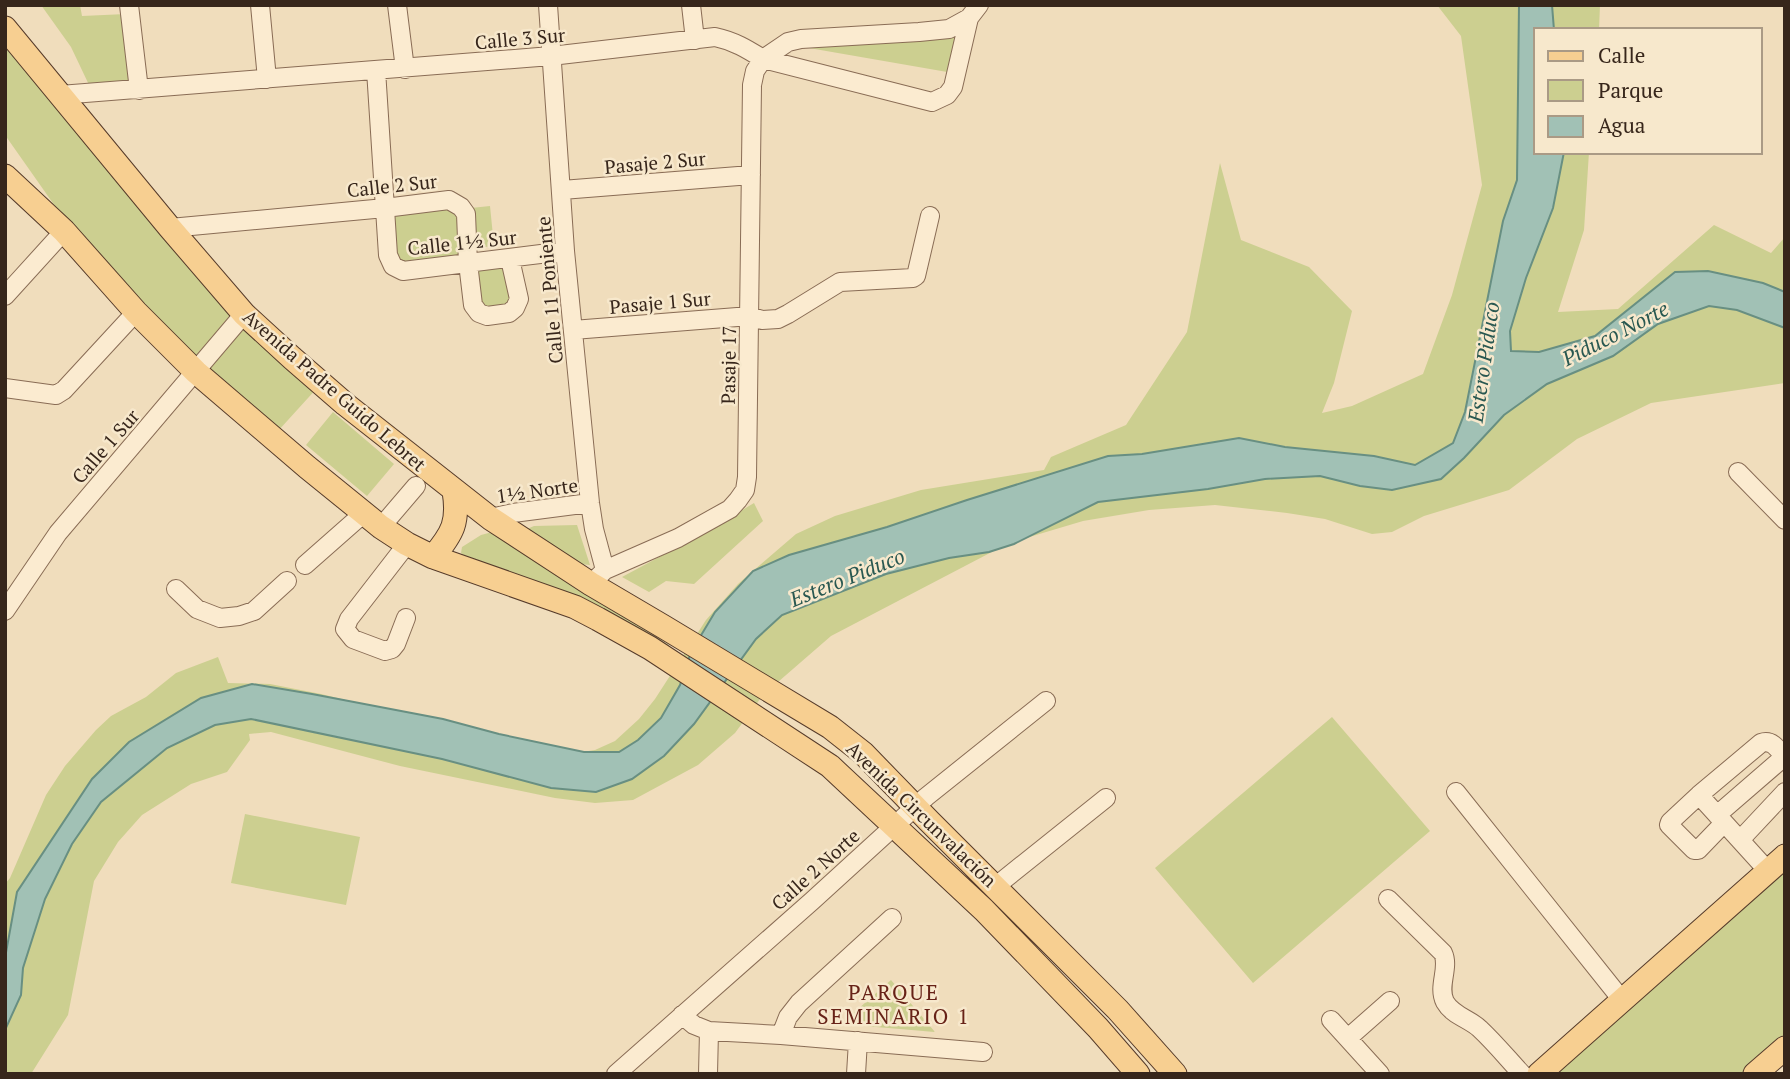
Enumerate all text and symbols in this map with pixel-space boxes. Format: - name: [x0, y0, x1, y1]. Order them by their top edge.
- street label: Calle 3 Sur: [474, 22, 567, 54]
- legend: [1534, 28, 1762, 154]
- text: Calle: [1598, 41, 1645, 69]
- text: Parque: [1598, 76, 1663, 104]
- text: Agua: [1598, 111, 1646, 139]
- street label: Pasaje 2 Sur: [603, 145, 707, 179]
- street label: Calle 2 Sur: [346, 168, 439, 202]
- street label: Calle 11 Poniente: [530, 215, 568, 365]
- street label: Calle 1½ Sur: [406, 224, 519, 260]
- street label: Pasaje 1 Sur: [608, 285, 712, 319]
- water label: Piduco Norte: [1556, 294, 1673, 372]
- water label: Estero Piduco: [1461, 300, 1505, 425]
- street label: Avenida Padre Guido Lebret: [238, 304, 432, 476]
- street label: Pasaje 17: [715, 325, 741, 405]
- street label: Calle 1 Sur: [66, 403, 145, 488]
- street label: 1½ Norte: [495, 472, 579, 508]
- water label: Estero Piduco: [784, 541, 909, 613]
- street label: Avenida Circunvalación: [842, 736, 1002, 892]
- street label: Calle 2 Norte: [766, 823, 864, 915]
- district label: PARQUE SEMINARIO 1: [817, 978, 971, 1030]

